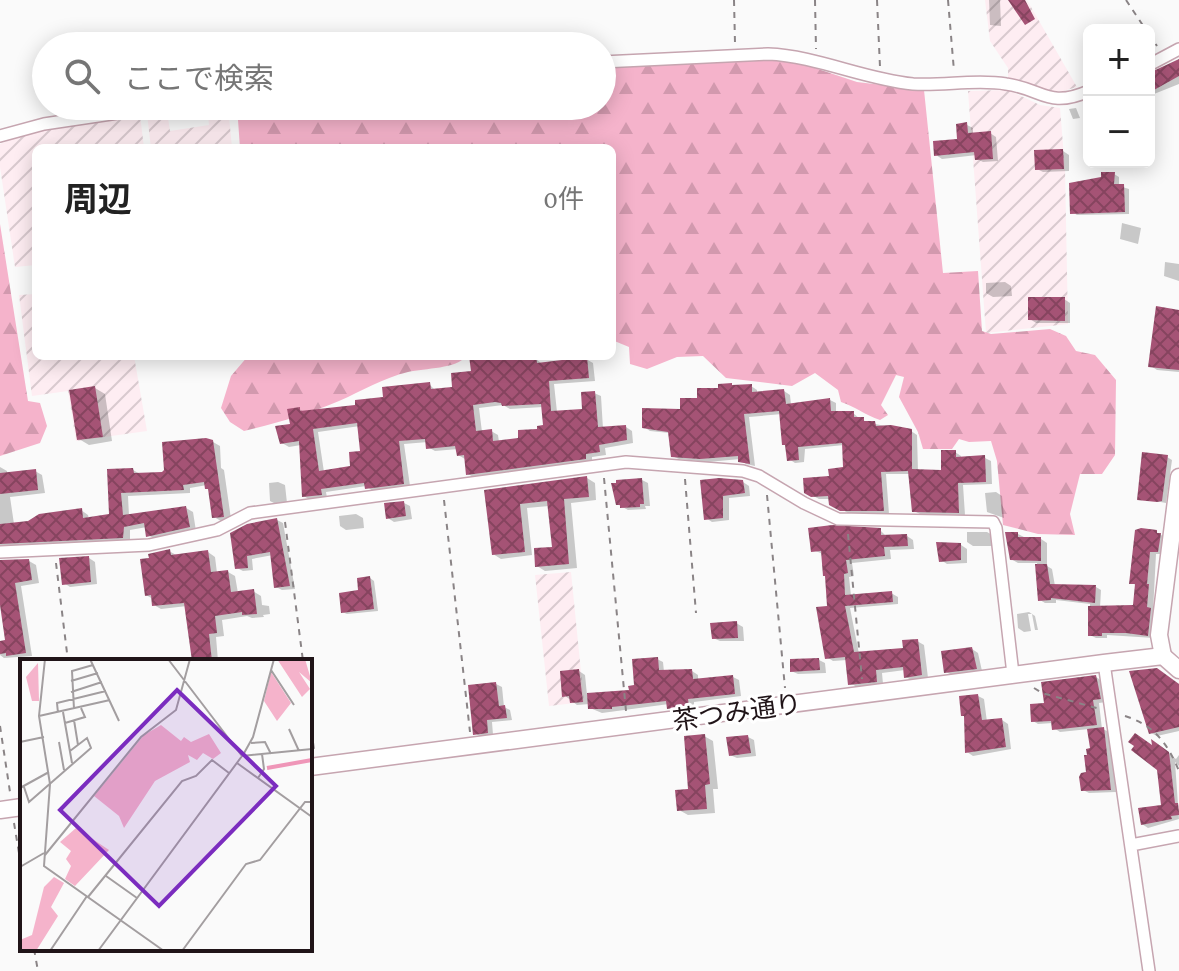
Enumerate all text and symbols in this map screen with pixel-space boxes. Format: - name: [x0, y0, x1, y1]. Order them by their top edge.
- map controls: [1083, 24, 1155, 168]
- button: +: [1083, 24, 1155, 96]
- search box: [32, 32, 616, 120]
- icon: search: [60, 54, 104, 98]
- text: ここで検索: [124, 62, 274, 95]
- button: −: [1083, 96, 1155, 168]
- text: 周辺: [64, 181, 132, 218]
- text: 0件: [543, 185, 584, 214]
- inset map: [20, 659, 312, 951]
- street label: 茶つみ通り: [671, 689, 803, 736]

